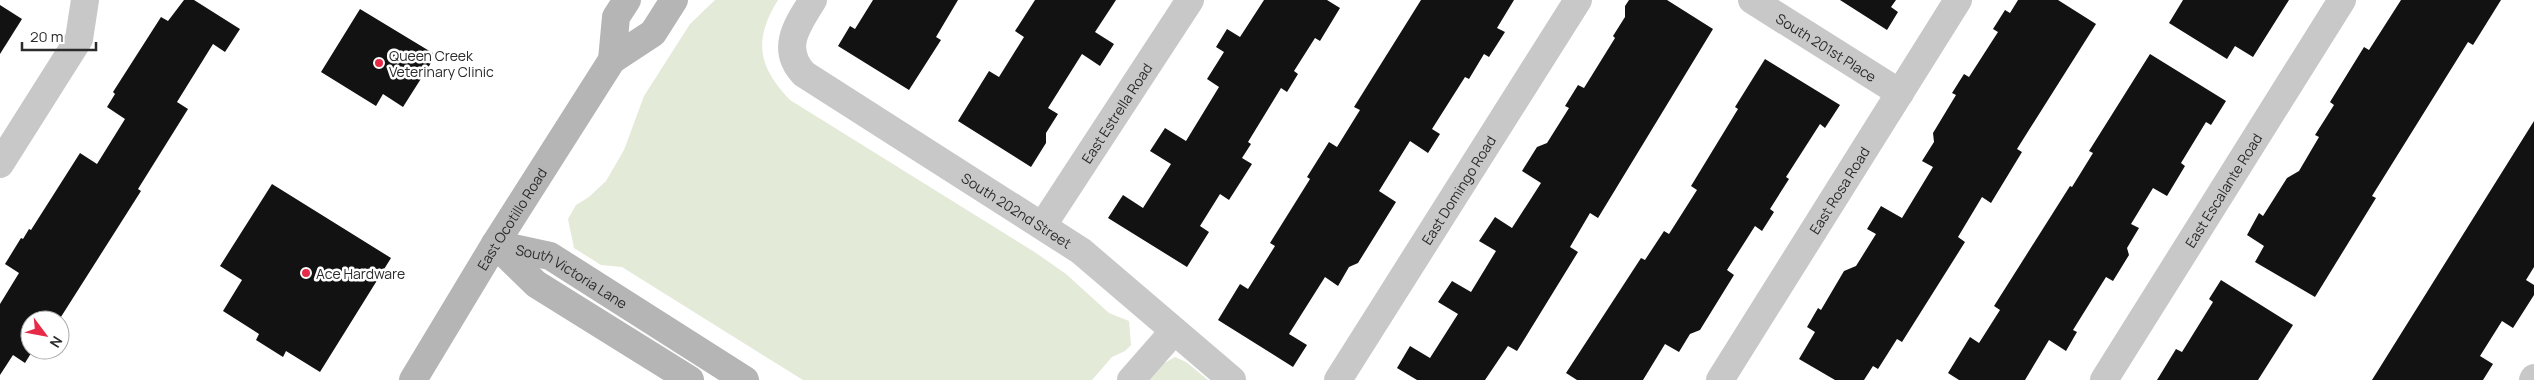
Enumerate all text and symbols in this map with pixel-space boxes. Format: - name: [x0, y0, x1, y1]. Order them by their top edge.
- street label: South 201st Place: [1773, 8, 1880, 85]
- scale bar: [22, 20, 96, 52]
- text: 20 m: [30, 26, 63, 47]
- place label: Queen Creek Veterinary Clinic: [389, 46, 494, 81]
- marker: Queen Creek Veterinary Clinic: [373, 57, 385, 69]
- street label: East Estrella Road: [1077, 59, 1156, 167]
- street label: East Escalante Road: [2180, 129, 2266, 251]
- street label: East Domingo Road: [1417, 132, 1500, 248]
- street label: East Rosa Road: [1804, 143, 1873, 237]
- street label: East Ocotillo Road: [472, 164, 551, 273]
- street label: South 202nd Street: [958, 168, 1076, 252]
- street label: South Victoria Lane: [514, 239, 631, 312]
- place label: Ace Hardware: [316, 264, 405, 283]
- marker: Ace Hardware: [300, 267, 312, 279]
- north arrow: [20, 310, 70, 360]
- text: N: [46, 333, 67, 351]

